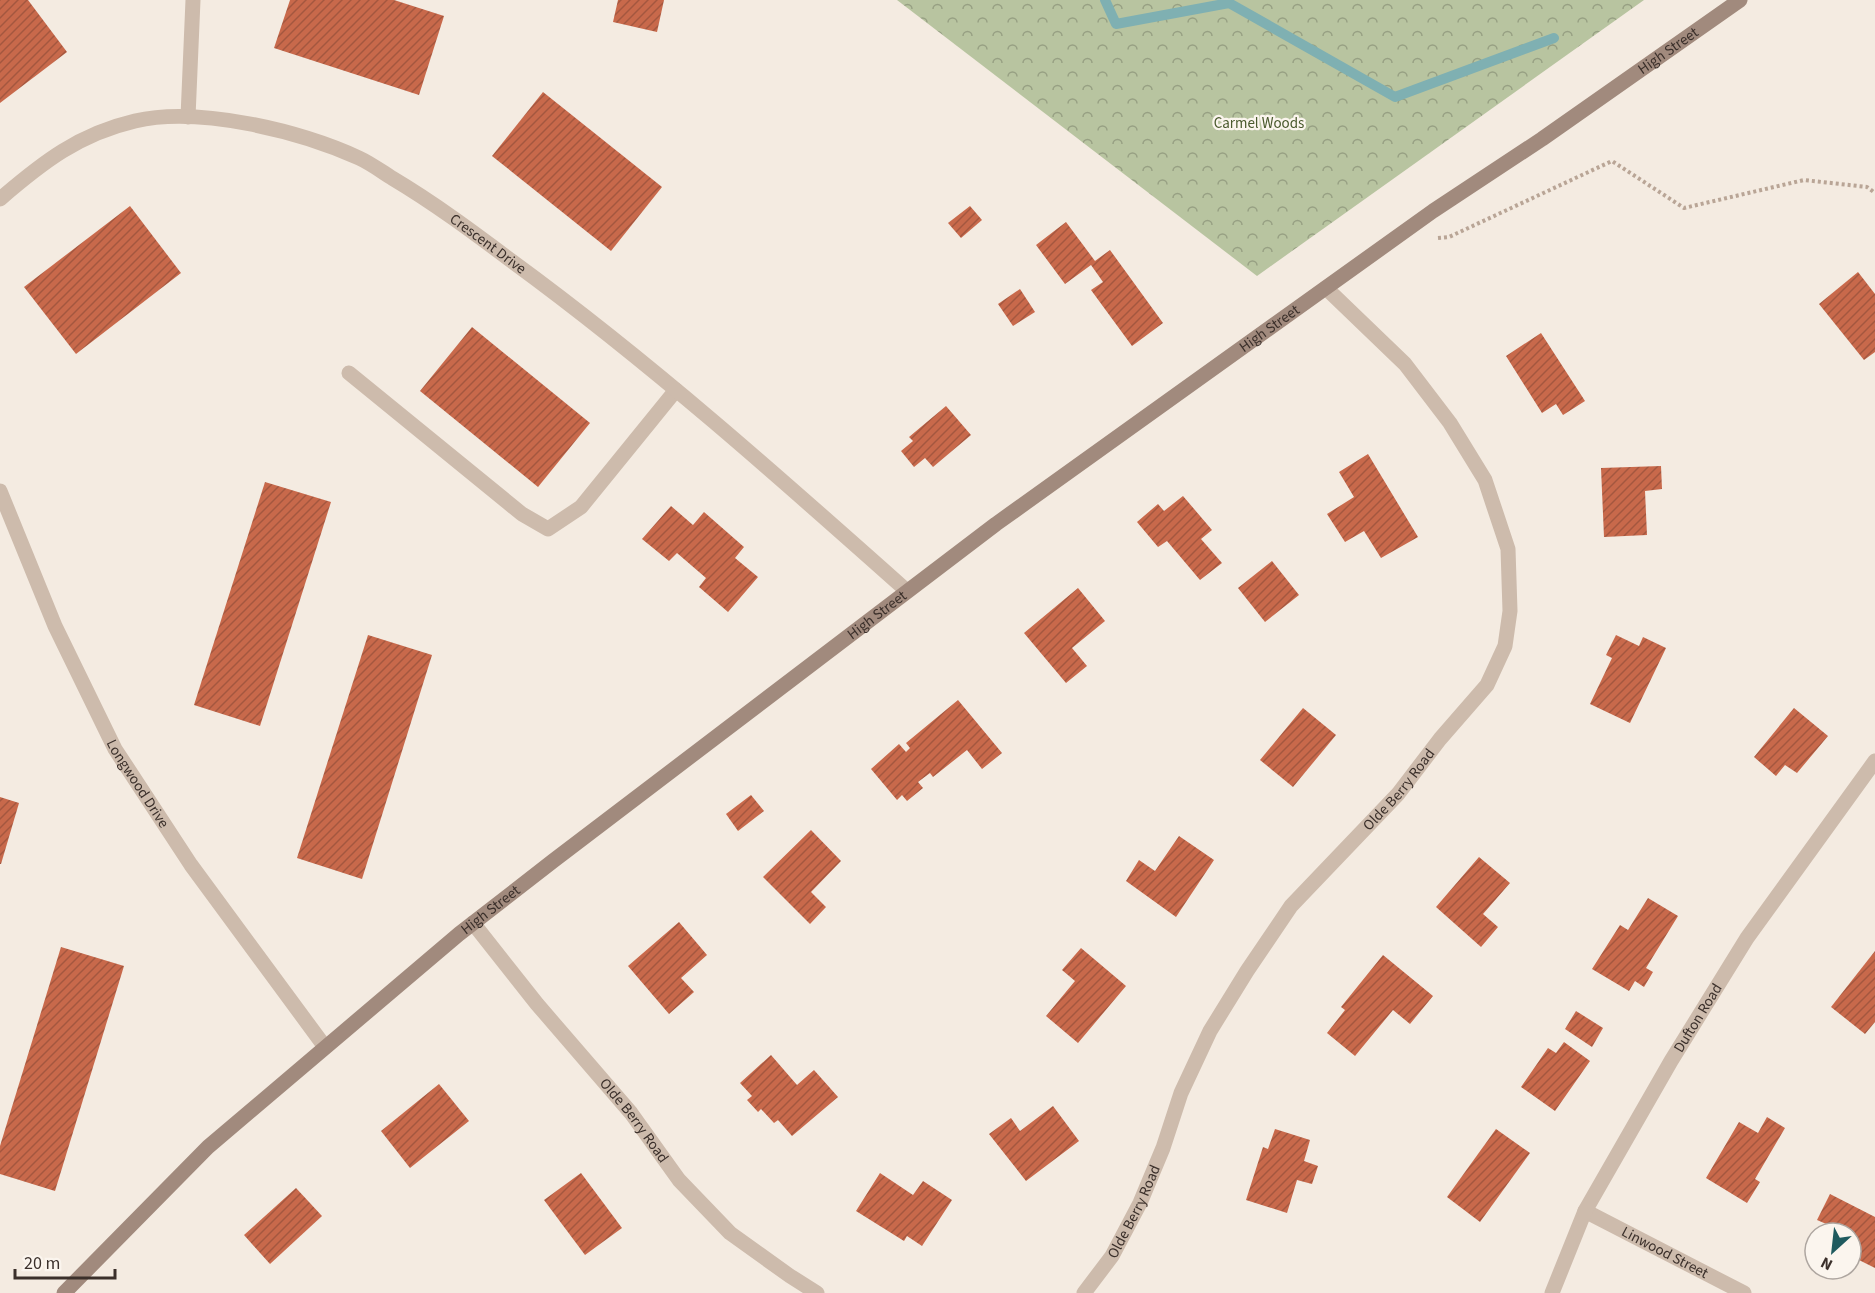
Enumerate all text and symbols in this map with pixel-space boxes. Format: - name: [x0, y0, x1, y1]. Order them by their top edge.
- street label: High Street: [1633, 22, 1703, 79]
- park label: Carmel Woods: [1214, 113, 1304, 134]
- street label: Crescent Drive: [446, 208, 531, 279]
- street label: High Street: [1235, 299, 1304, 357]
- street label: High Street: [843, 585, 911, 644]
- street label: Longwood Drive: [101, 736, 174, 832]
- street label: Olde Berry Road: [1358, 744, 1440, 835]
- street label: High Street: [456, 880, 524, 939]
- street label: Dufton Road: [1668, 979, 1727, 1056]
- street label: Olde Berry Road: [595, 1073, 674, 1167]
- street label: Olde Berry Road: [1102, 1161, 1165, 1262]
- street label: Linwood Street: [1618, 1221, 1712, 1283]
- north arrow: [1803, 1221, 1863, 1281]
- scale bar: [15, 1242, 116, 1280]
- text: 20 m: [24, 1251, 60, 1276]
- text: N: [1817, 1251, 1836, 1276]

